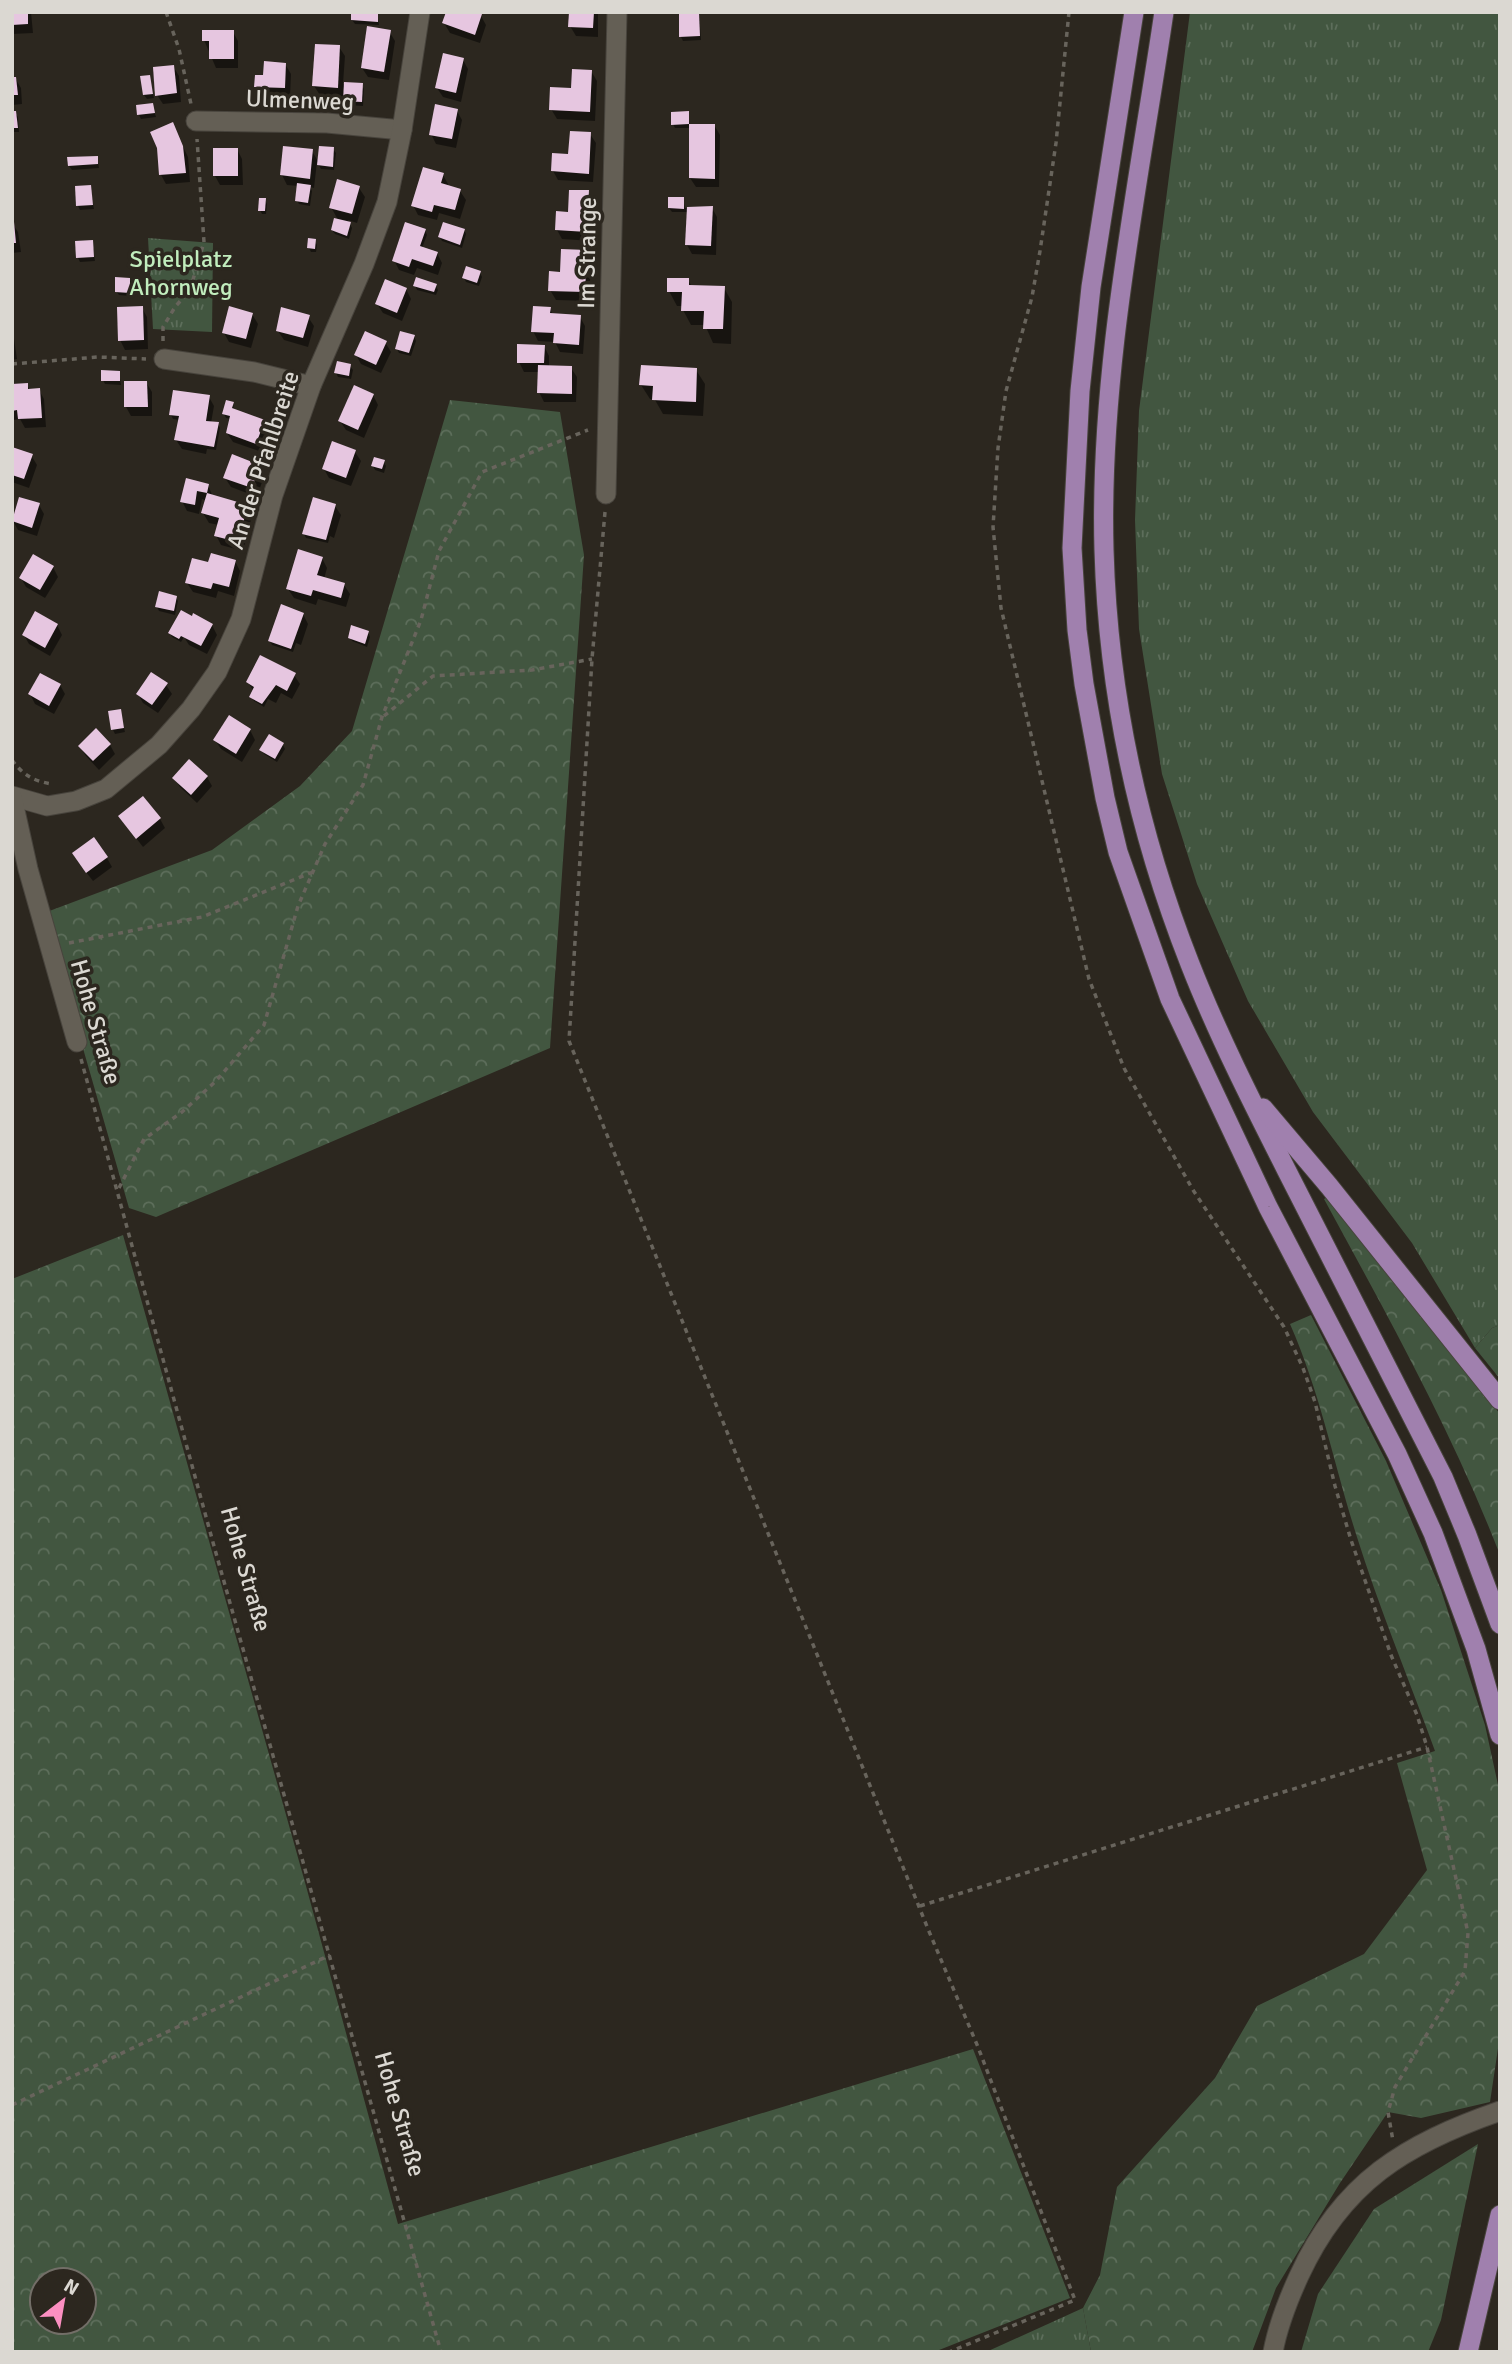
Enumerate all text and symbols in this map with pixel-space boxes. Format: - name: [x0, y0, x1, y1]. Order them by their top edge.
- street label: Ulmenweg: [245, 83, 355, 117]
- street label: Im Strange: [571, 197, 603, 309]
- park label: Spielplatz Ahornweg: [129, 244, 233, 302]
- street label: An der Pfahlbreite: [220, 367, 306, 553]
- street label: Hohe Straße: [64, 956, 128, 1088]
- street label: Hohe Straße: [214, 1503, 278, 1635]
- street label: Hohe Straße: [368, 2048, 432, 2180]
- north arrow: [28, 2266, 98, 2336]
- text: N: [59, 2274, 83, 2301]

